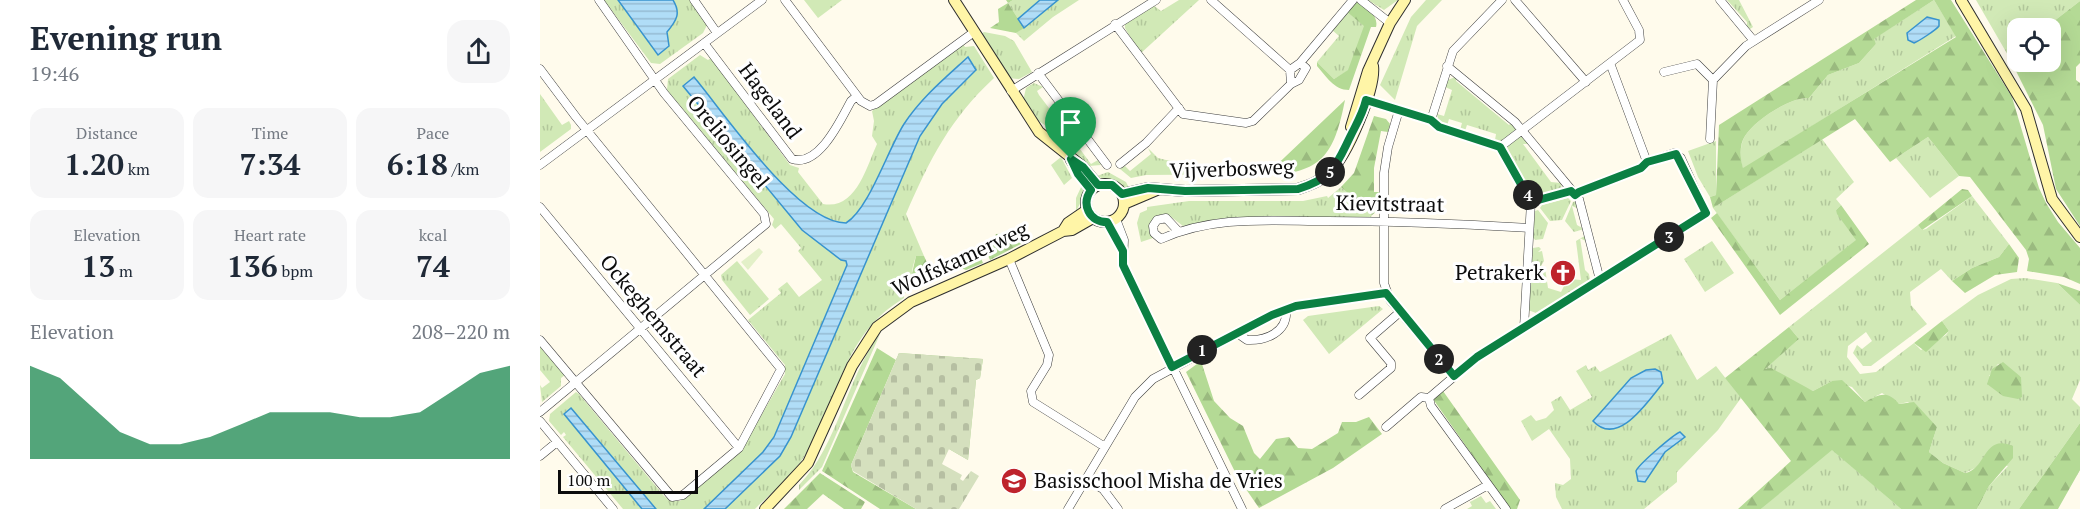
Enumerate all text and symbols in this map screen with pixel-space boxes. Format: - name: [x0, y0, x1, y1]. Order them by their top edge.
- text: Evening run: [30, 16, 222, 59]
- map controls: [2007, 18, 2061, 72]
- button: locate: [2007, 18, 2061, 72]
- button: share: [447, 20, 510, 83]
- street label: Hageland: [733, 57, 809, 144]
- text: 19:46: [30, 60, 79, 87]
- street label: Oreliosingel: [681, 89, 776, 194]
- pin: [1045, 97, 1096, 159]
- icon: arrive: [1054, 106, 1087, 139]
- text: Distance: [76, 122, 138, 144]
- text: Time: [252, 122, 288, 144]
- text: Pace: [417, 122, 449, 144]
- text: 1.20: [64, 144, 124, 184]
- text: 7:34: [239, 144, 301, 184]
- text: 6:18: [387, 144, 448, 184]
- street label: Vijverbosweg: [1169, 152, 1296, 184]
- pin: 5: [1315, 157, 1345, 187]
- text: km: [124, 158, 150, 180]
- text: /km: [448, 158, 479, 180]
- text: 5: [1325, 161, 1335, 183]
- pin: 4: [1513, 180, 1543, 210]
- text: 4: [1523, 184, 1533, 206]
- street label: Kievitstraat: [1335, 188, 1445, 218]
- street label: Wolfskamerweg: [887, 214, 1033, 302]
- pin: 3: [1654, 222, 1684, 252]
- text: Elevation: [73, 224, 141, 246]
- text: Heart rate: [234, 224, 306, 246]
- text: kcal: [419, 224, 447, 246]
- text: 3: [1664, 226, 1674, 248]
- text: 13: [81, 246, 115, 286]
- text: 136: [227, 246, 278, 286]
- text: 74: [416, 246, 450, 286]
- street label: Ockeghemstraat: [594, 248, 714, 383]
- place label: Petrakerk: [1455, 258, 1544, 286]
- church icon: Petrakerk: [1548, 258, 1578, 288]
- text: m: [115, 260, 133, 282]
- text: bpm: [278, 260, 313, 282]
- text: Elevation: [30, 318, 114, 345]
- text: 208–220 m: [411, 318, 510, 345]
- pin: 1: [1187, 335, 1217, 365]
- text: 1: [1197, 339, 1207, 361]
- pin: 2: [1424, 344, 1454, 374]
- text: 2: [1434, 348, 1444, 370]
- school or university icon: Basisschool Misha de Vries: [999, 466, 1029, 496]
- place label: Basisschool Misha de Vries: [1034, 466, 1283, 494]
- scale bar: [558, 467, 698, 494]
- text: 100 m: [567, 469, 610, 491]

